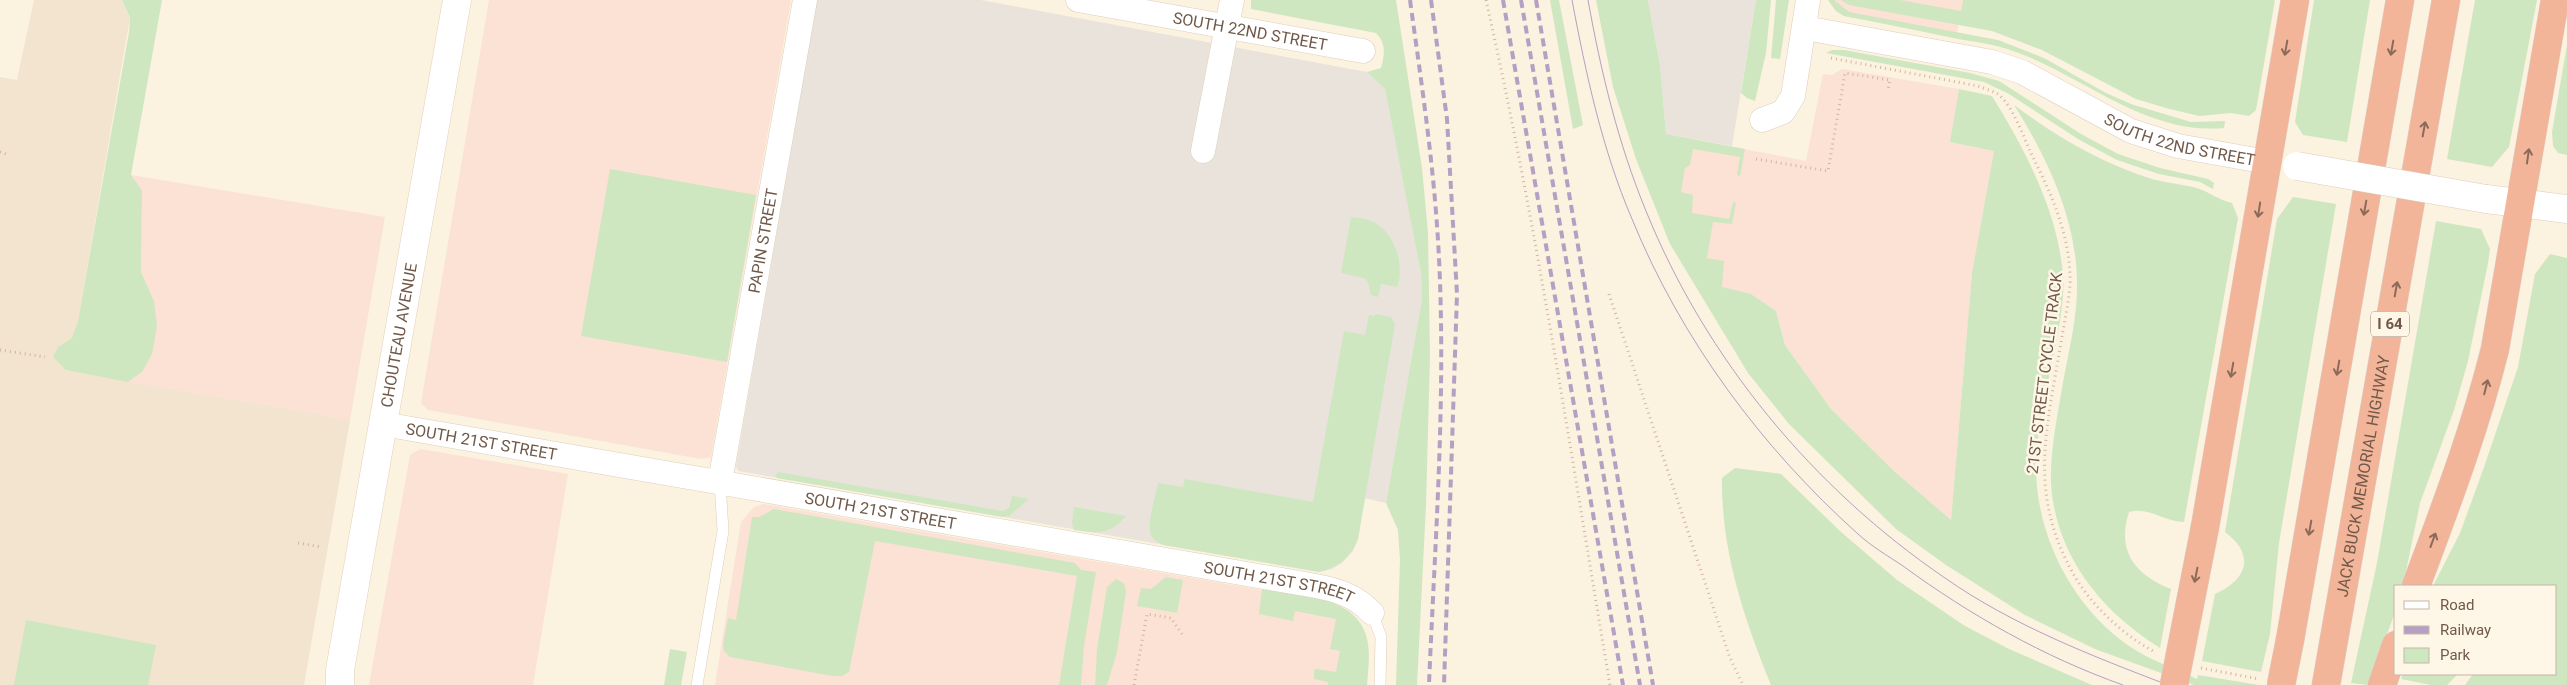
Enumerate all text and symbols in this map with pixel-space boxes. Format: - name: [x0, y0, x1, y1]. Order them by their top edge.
- street label: SOUTH 22ND STREET: [1171, 8, 1329, 55]
- one-way arrow: [2281, 40, 2291, 56]
- one-way arrow: [2386, 40, 2396, 56]
- street label: SOUTH 22ND STREET: [2101, 109, 2257, 170]
- one-way arrow: [2419, 122, 2429, 138]
- one-way arrow: [2524, 148, 2534, 164]
- street label: PAPIN STREET: [744, 186, 782, 295]
- one-way arrow: [2359, 200, 2369, 216]
- one-way arrow: [2253, 201, 2263, 217]
- street label: CHOUTEAU AVENUE: [377, 261, 421, 409]
- street label: 21ST STREET CYCLE TRACK: [2023, 270, 2066, 475]
- one-way arrow: [2391, 282, 2401, 298]
- road number: I 64: [2371, 312, 2409, 336]
- street label: JACK BUCK MEMORIAL HIGHWAY: [2333, 354, 2394, 599]
- one-way arrow: [2332, 360, 2342, 376]
- one-way arrow: [2227, 362, 2237, 378]
- one-way arrow: [2482, 379, 2491, 395]
- street label: SOUTH 21ST STREET: [404, 419, 559, 464]
- street label: SOUTH 21ST STREET: [803, 488, 958, 533]
- one-way arrow: [2304, 520, 2314, 536]
- one-way arrow: [2429, 533, 2438, 549]
- street label: SOUTH 21ST STREET: [1202, 558, 1358, 607]
- one-way arrow: [2190, 567, 2200, 583]
- legend: [2394, 585, 2557, 675]
- text: Road: [2440, 596, 2474, 614]
- text: Railway: [2440, 621, 2491, 639]
- text: Park: [2440, 646, 2471, 664]

